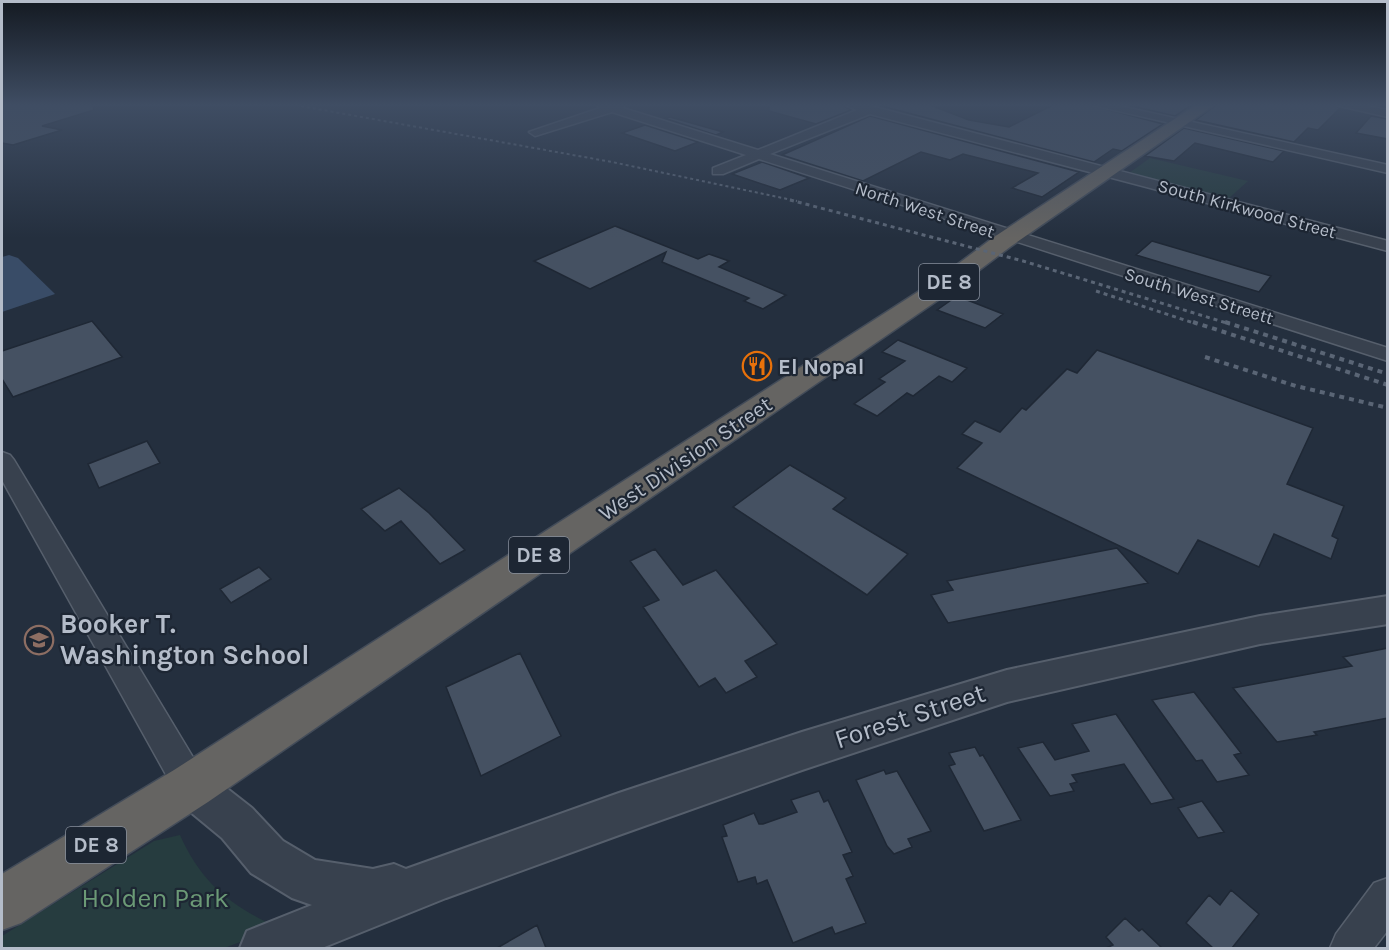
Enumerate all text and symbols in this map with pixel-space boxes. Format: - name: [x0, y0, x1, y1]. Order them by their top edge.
- street label: South Kirkwood Street: [1156, 175, 1339, 243]
- street label: North West Street: [853, 177, 998, 243]
- street label: South West Streett: [1122, 263, 1277, 329]
- road number: DE 8: [919, 264, 979, 300]
- restaurant icon: El Nopal: [741, 350, 773, 382]
- place label: El Nopal: [778, 354, 864, 380]
- street label: West Division Street: [594, 391, 777, 526]
- road number: DE 8: [509, 537, 569, 573]
- place label: Booker T. Washington School: [60, 608, 309, 671]
- school or university icon: Booker T. Washington School: [23, 624, 55, 656]
- street label: Forest Street: [831, 677, 989, 755]
- road number: DE 8: [66, 827, 126, 863]
- park label: Holden Park: [81, 882, 229, 914]

